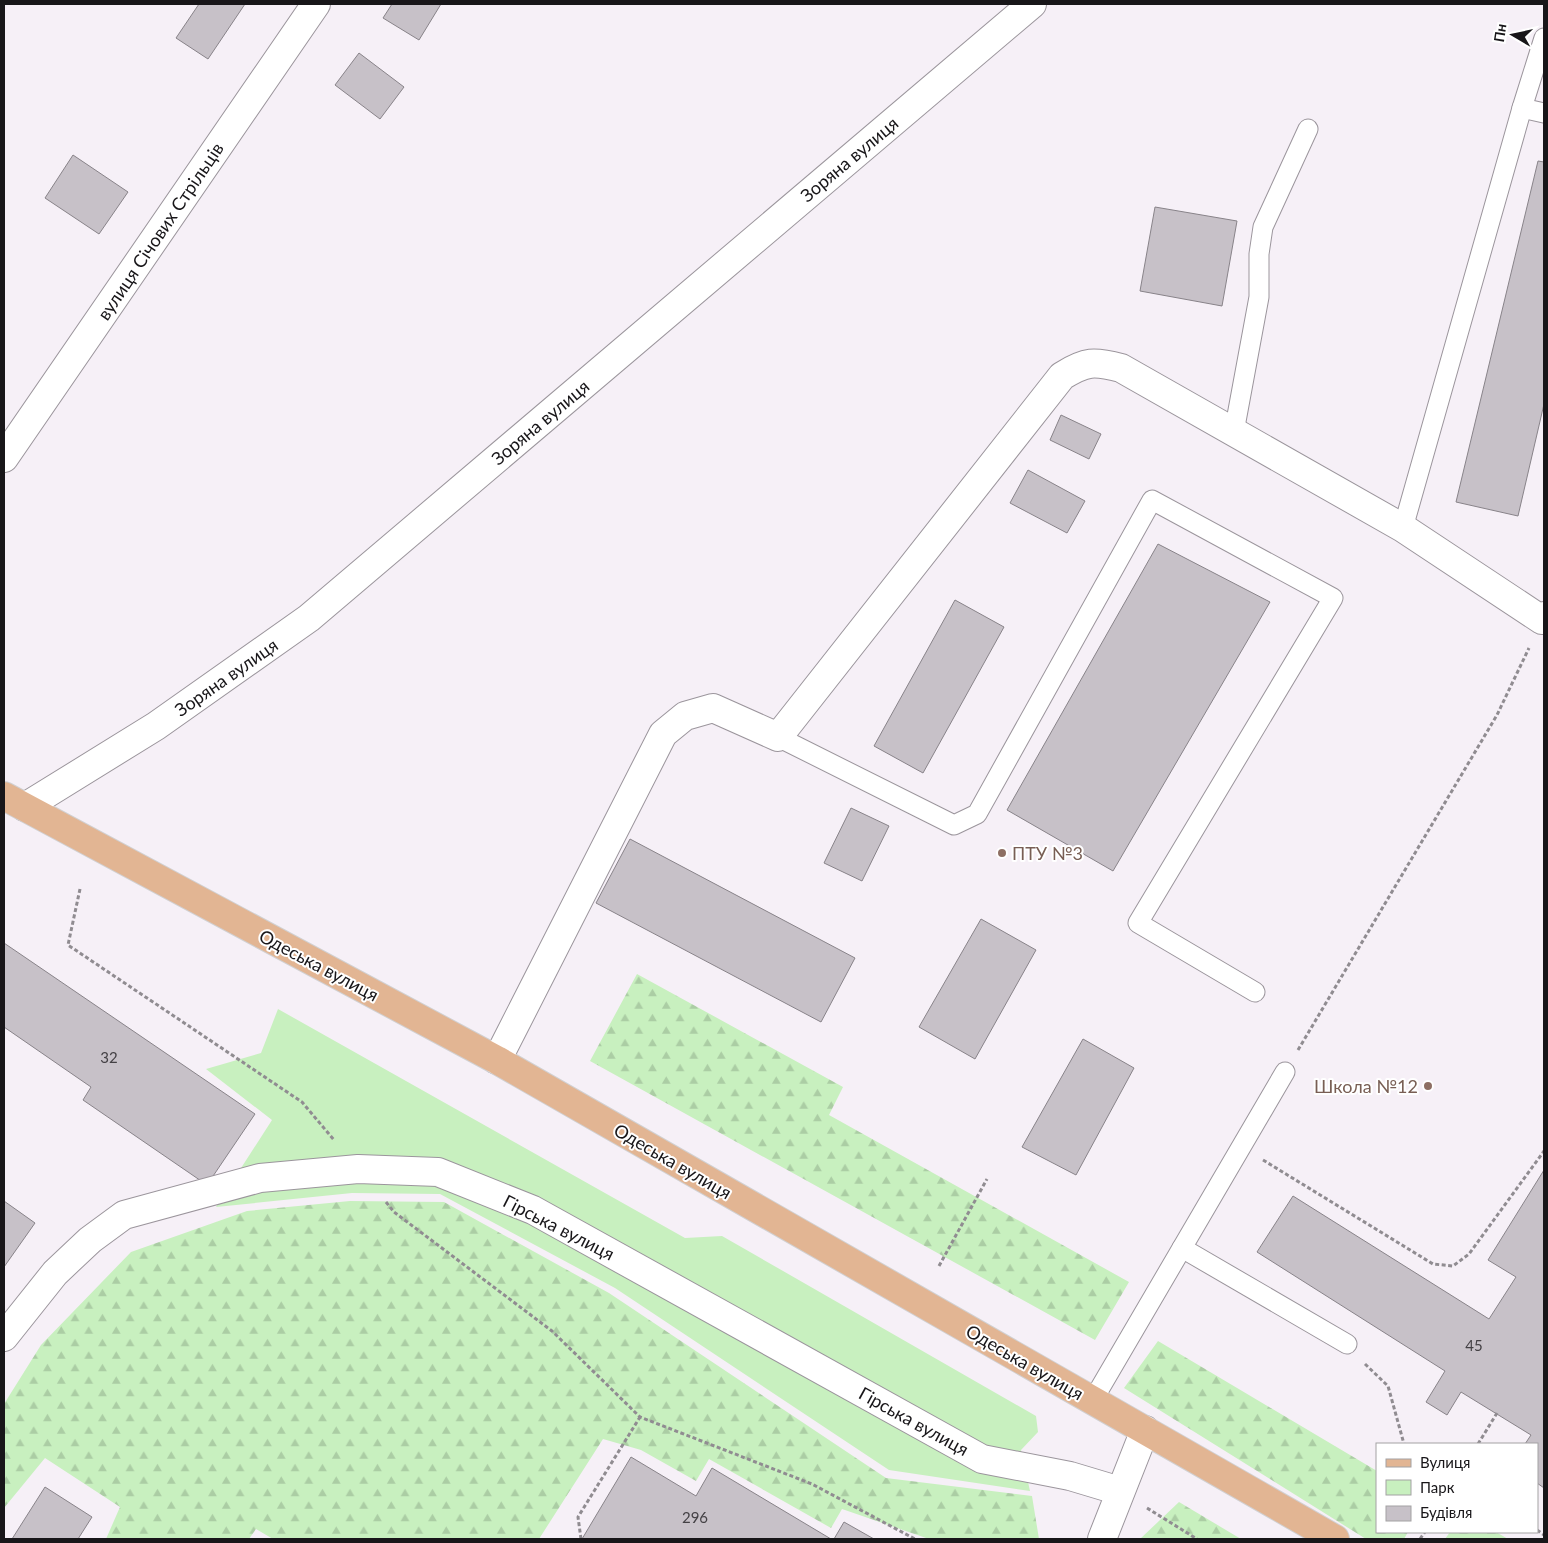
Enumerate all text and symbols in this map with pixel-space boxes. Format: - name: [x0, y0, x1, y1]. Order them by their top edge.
- north arrow: [1488, 10, 1538, 60]
- text: Пн: [1490, 22, 1509, 43]
- street label: Зоряна вулиця: [796, 112, 902, 206]
- street label: вулиця Січових Стрільців: [92, 138, 228, 324]
- street label: Зоряна вулиця: [487, 375, 593, 469]
- street label: Зоряна вулиця: [170, 633, 282, 721]
- place label: ПТУ №3: [1012, 842, 1083, 864]
- marker: ПТУ №3: [996, 847, 1008, 859]
- street label: Одеська вулиця: [256, 924, 382, 1006]
- house number: 32: [100, 1048, 118, 1066]
- place label: Школа №12: [1314, 1075, 1418, 1097]
- marker: Школа №12: [1422, 1080, 1434, 1092]
- street label: Одеська вулиця: [610, 1118, 736, 1204]
- street label: Гірська вулиця: [500, 1190, 618, 1264]
- street label: Одеська вулиця: [962, 1319, 1088, 1405]
- house number: 45: [1465, 1336, 1483, 1354]
- street label: Гірська вулиця: [855, 1382, 973, 1460]
- legend: [1376, 1443, 1538, 1533]
- text: Вулиця: [1420, 1453, 1470, 1471]
- text: Парк: [1420, 1478, 1455, 1496]
- text: Будівля: [1420, 1503, 1472, 1521]
- house number: 296: [682, 1508, 708, 1526]

